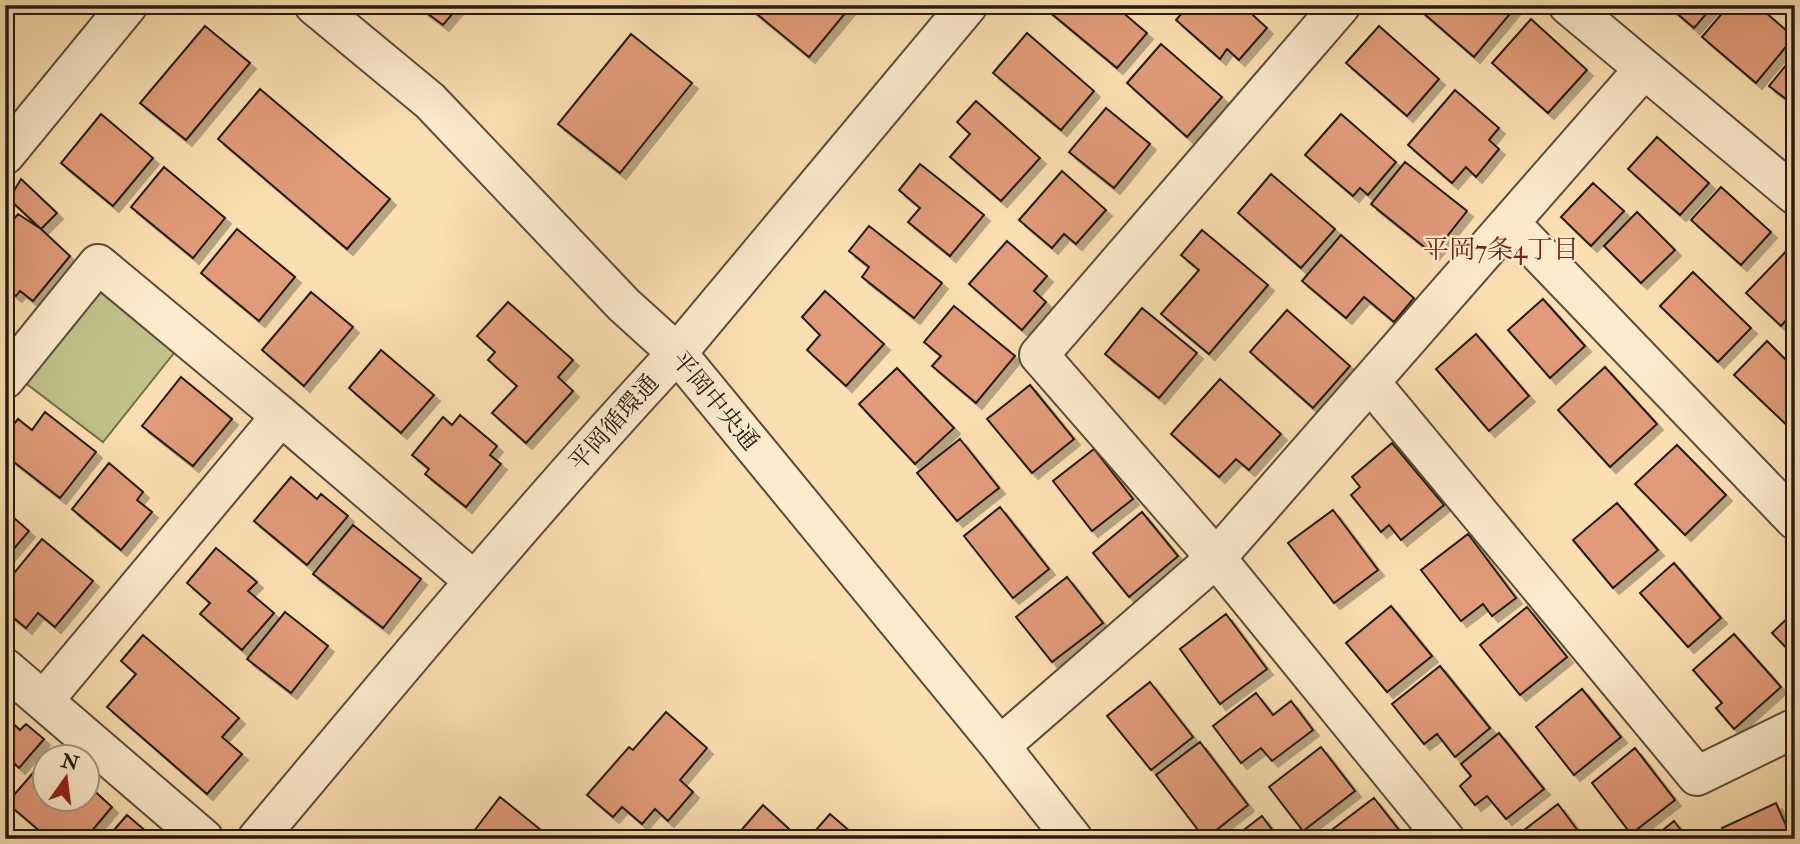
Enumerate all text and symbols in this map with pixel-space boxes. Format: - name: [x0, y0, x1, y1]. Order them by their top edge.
- district label: 平岡7条4丁目: [1423, 234, 1579, 266]
- street label: 平岡中央通: [665, 345, 765, 457]
- street label: 平岡循環通: [562, 368, 666, 478]
- north arrow: [32, 742, 102, 812]
- text: N: [58, 749, 82, 776]

